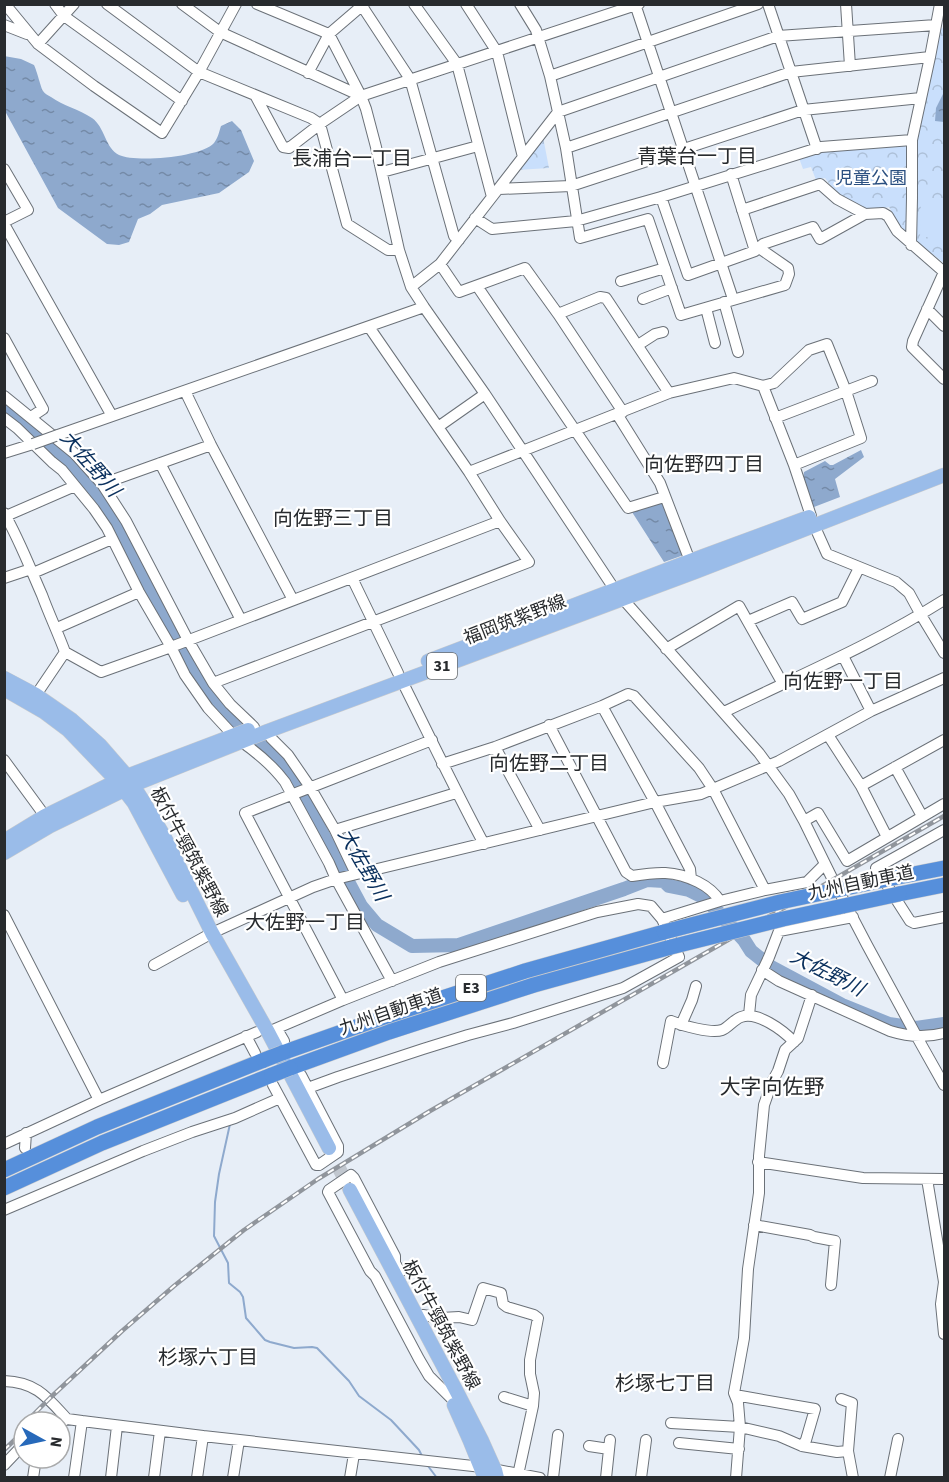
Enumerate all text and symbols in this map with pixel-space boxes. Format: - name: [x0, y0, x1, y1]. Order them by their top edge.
- district label: 青葉台一丁目: [637, 143, 757, 171]
- district label: 長浦台一丁目: [292, 145, 412, 173]
- park label: 児童公園: [835, 166, 907, 191]
- water label: 大佐野川: [53, 425, 128, 505]
- district label: 向佐野四丁目: [644, 451, 764, 479]
- district label: 向佐野三丁目: [273, 505, 393, 533]
- street label: 福岡筑紫野線: [460, 589, 570, 651]
- road number: 31: [427, 653, 457, 679]
- district label: 向佐野一丁目: [783, 668, 903, 696]
- district label: 向佐野二丁目: [489, 750, 609, 778]
- street label: 板付牛頸筑紫野線: [144, 783, 234, 921]
- water label: 大佐野川: [331, 823, 396, 908]
- street label: 九州自動車道: [806, 860, 916, 906]
- district label: 大佐野一丁目: [245, 909, 365, 937]
- water label: 大佐野川: [785, 942, 871, 1005]
- road number: E3: [456, 975, 486, 1001]
- street label: 九州自動車道: [336, 983, 446, 1041]
- district label: 大字向佐野: [720, 1072, 825, 1102]
- street label: 板付牛頸筑紫野線: [396, 1256, 486, 1394]
- district label: 杉塚六丁目: [158, 1344, 258, 1372]
- district label: 杉塚七丁目: [615, 1370, 715, 1398]
- north arrow: [12, 1410, 72, 1470]
- text: N: [44, 1435, 67, 1449]

